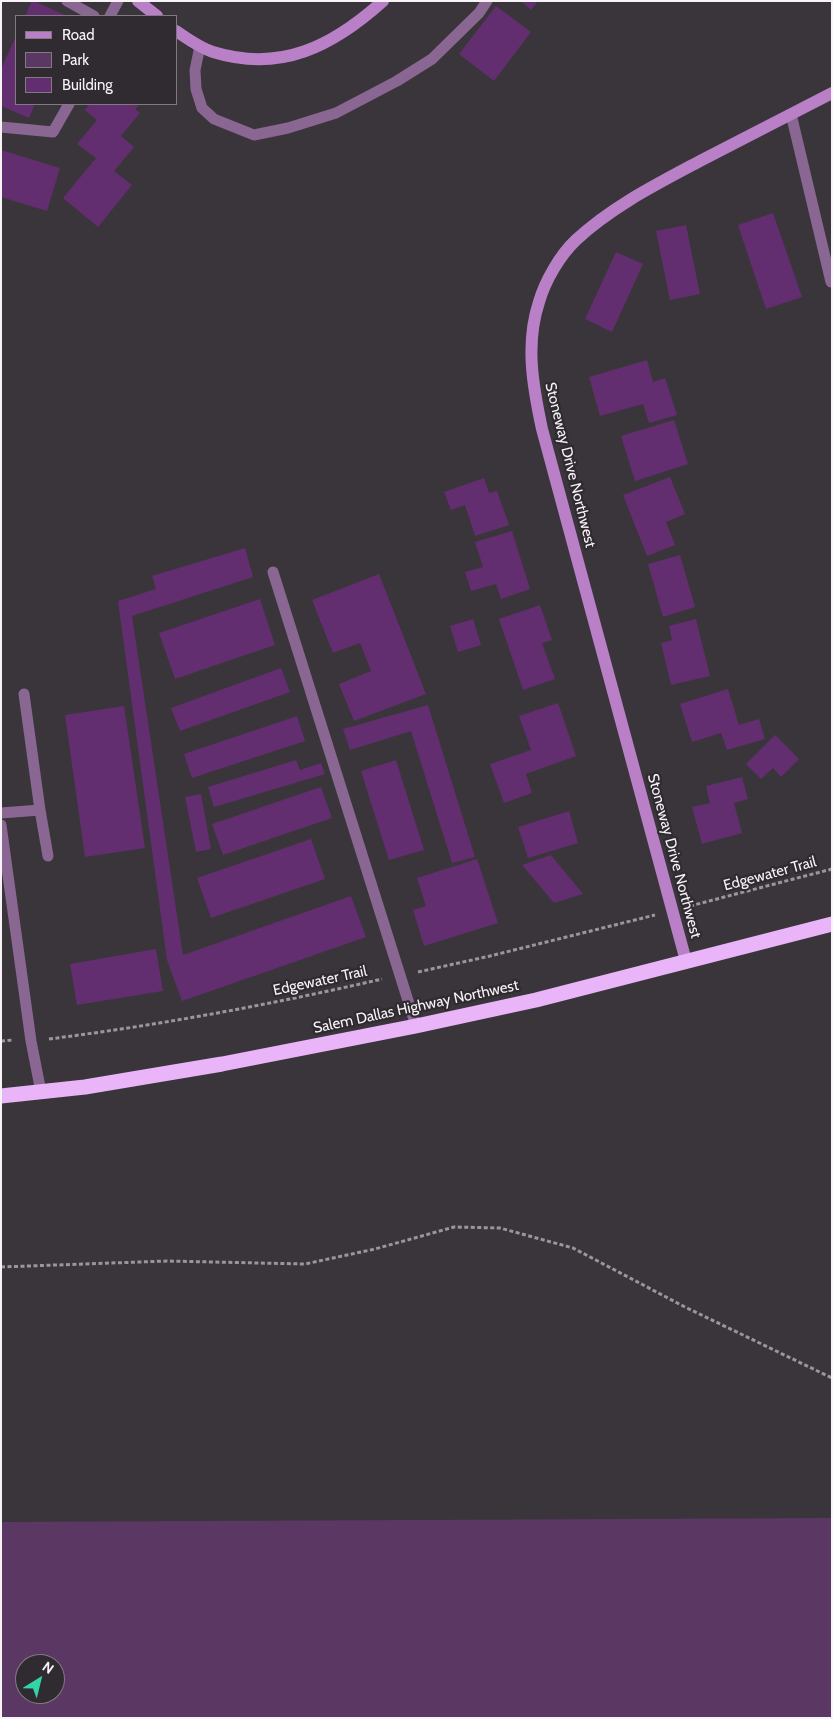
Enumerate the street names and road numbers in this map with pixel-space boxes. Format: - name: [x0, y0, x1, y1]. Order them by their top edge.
- street label: Stoneway Drive Northwest: [541, 381, 599, 549]
- street label: Stoneway Drive Northwest: [643, 772, 705, 940]
- street label: Edgewater Trail: [722, 853, 818, 895]
- street label: Edgewater Trail: [271, 962, 369, 1000]
- street label: Salem Dallas Highway Northwest: [312, 976, 520, 1038]

